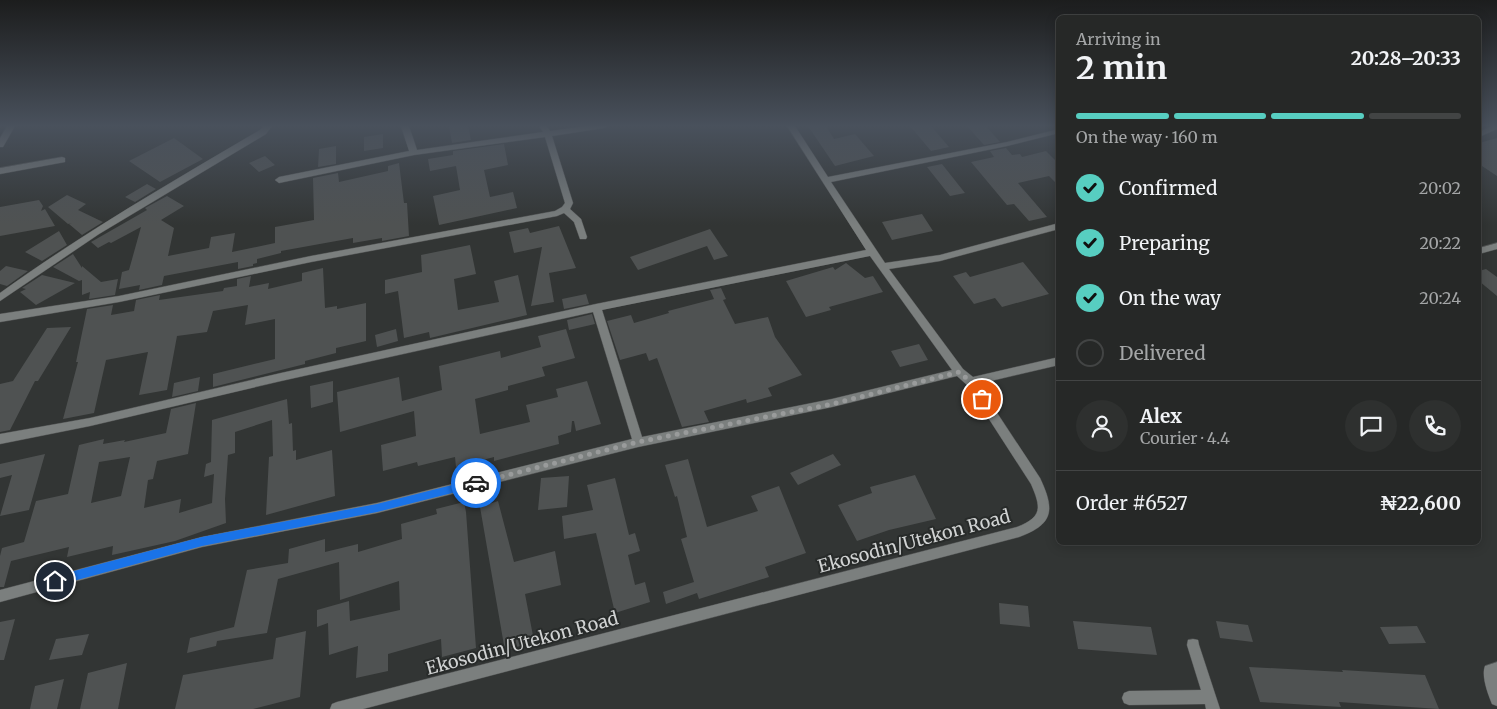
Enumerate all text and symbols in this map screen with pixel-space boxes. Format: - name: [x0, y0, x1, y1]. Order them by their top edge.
- text: Arriving in: [1076, 29, 1161, 49]
- text: 20:28–20:33: [1351, 46, 1461, 70]
- text: 2 min: [1076, 48, 1167, 88]
- text: On the way · 160 m: [1076, 127, 1218, 147]
- icon: check: [1076, 174, 1104, 202]
- text: Confirmed: [1119, 176, 1217, 200]
- text: 20:02: [1419, 178, 1461, 198]
- icon: check: [1076, 229, 1104, 257]
- text: Preparing: [1119, 231, 1210, 255]
- text: 20:22: [1419, 233, 1461, 253]
- icon: check: [1076, 284, 1104, 312]
- text: On the way: [1119, 286, 1221, 310]
- text: 20:24: [1419, 288, 1461, 308]
- text: Delivered: [1119, 341, 1206, 365]
- pin: [961, 378, 1003, 420]
- icon: bag: [968, 385, 996, 413]
- button: person: [1076, 400, 1128, 452]
- button: chat: [1345, 400, 1397, 452]
- button: phone: [1409, 400, 1461, 452]
- text: Alex: [1140, 404, 1182, 428]
- text: Courier · 4.4: [1140, 428, 1230, 448]
- courier: [451, 458, 501, 508]
- icon: car: [462, 469, 490, 497]
- text: Order #6527: [1076, 491, 1188, 515]
- text: ₦22,600: [1379, 491, 1461, 515]
- street label: Ekosodin/Utekon Road: [815, 504, 1013, 578]
- pin: [34, 560, 76, 602]
- icon: home: [41, 567, 69, 595]
- street label: Ekosodin/Utekon Road: [423, 606, 621, 680]

